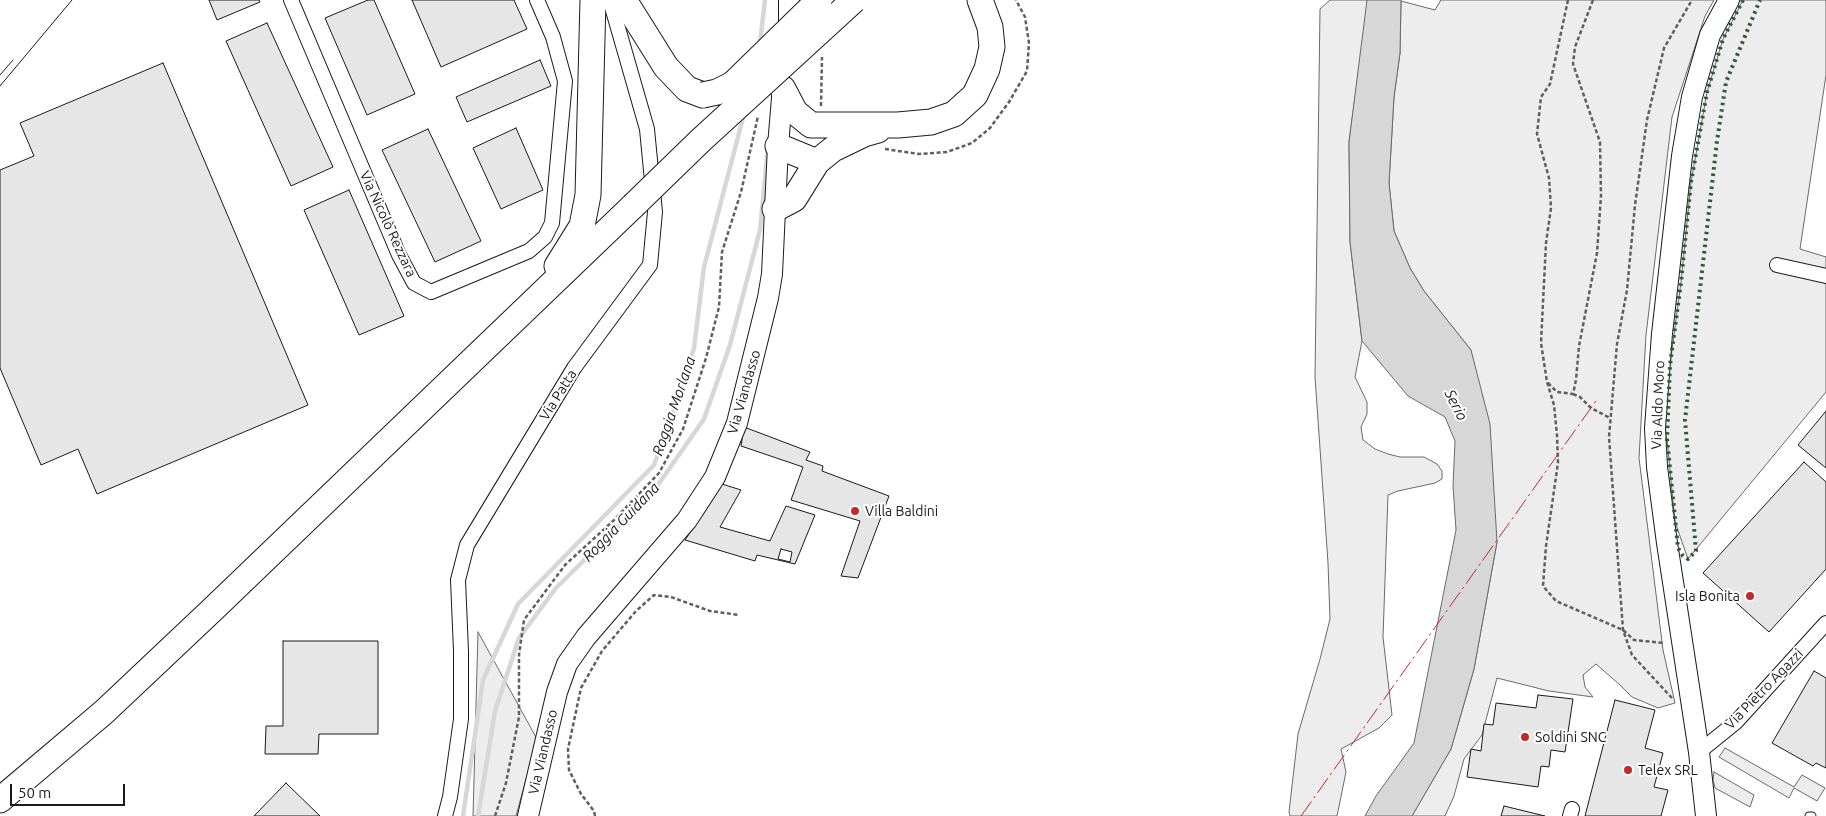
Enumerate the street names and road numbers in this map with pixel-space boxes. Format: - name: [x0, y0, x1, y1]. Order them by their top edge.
- street label: Via Nicolò Rezzara: [356, 168, 420, 280]
- street label: Via Viandasso: [724, 348, 764, 436]
- street label: Via Aldo Moro: [1648, 360, 1668, 450]
- street label: Via Patta: [536, 366, 580, 424]
- street label: Via Pietro Agazzi: [1721, 645, 1807, 733]
- street label: Via Viandasso: [525, 708, 561, 796]

